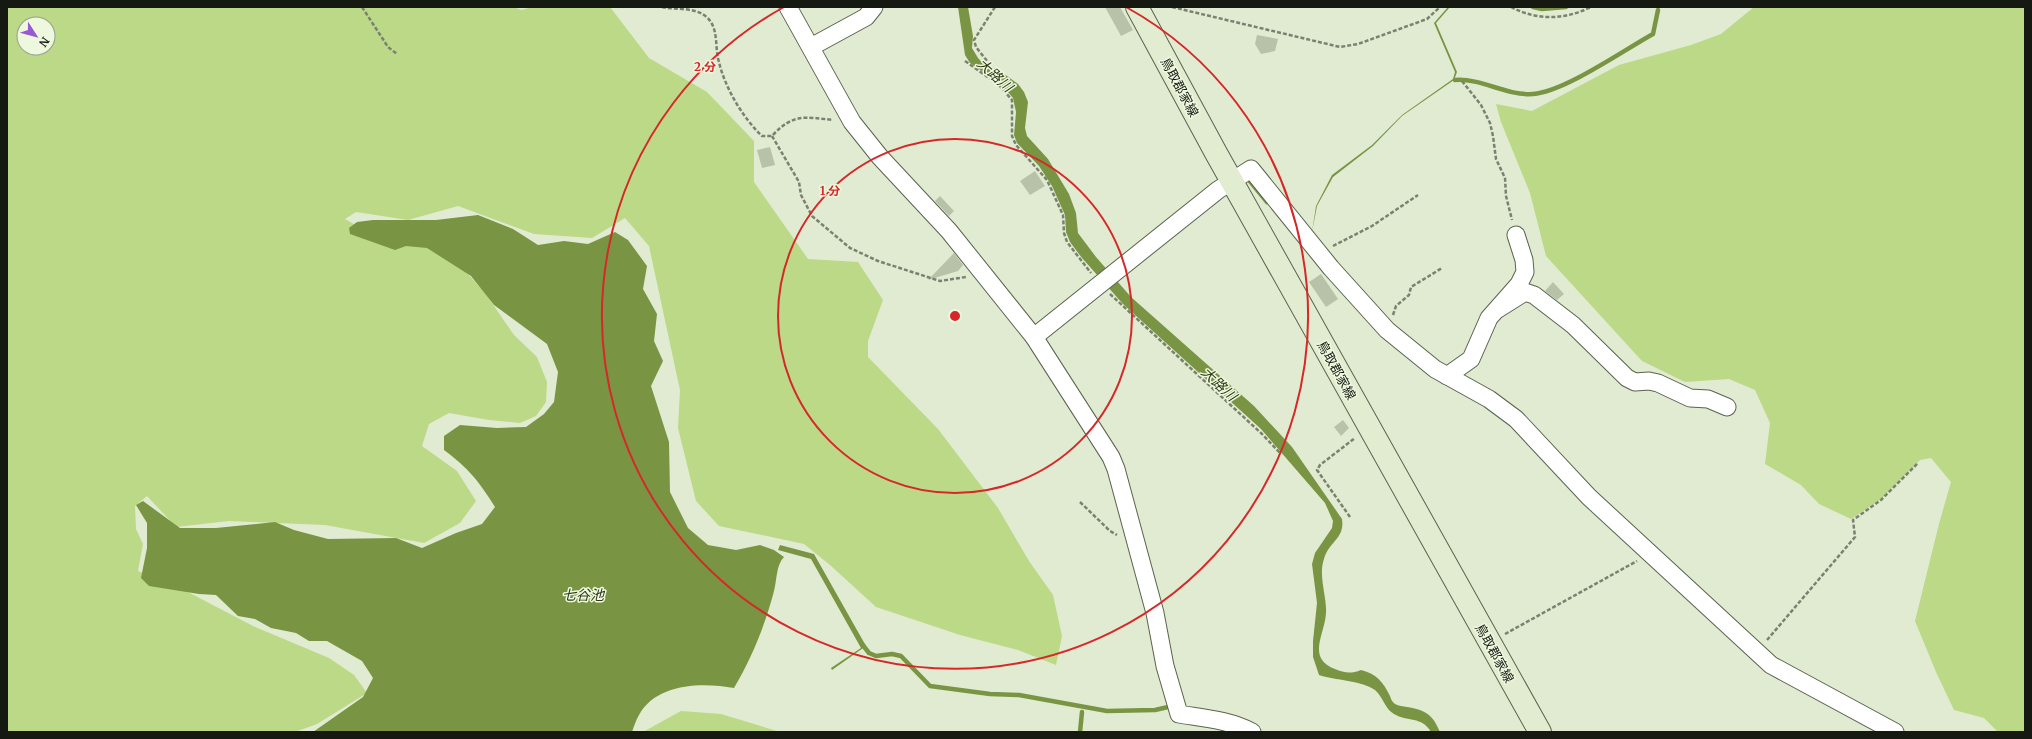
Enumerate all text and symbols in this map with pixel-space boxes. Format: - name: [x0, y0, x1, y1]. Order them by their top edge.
- north arrow: [16, 16, 56, 56]
- text: N: [36, 34, 52, 50]
- water label: 大路川: [973, 54, 1018, 97]
- street label: 鳥取郡家線: [1157, 55, 1202, 120]
- text: 2 分: [694, 59, 716, 74]
- text: 1 分: [820, 183, 840, 198]
- centre of rings: [948, 309, 962, 323]
- street label: 鳥取郡家線: [1313, 338, 1360, 403]
- water label: 大路川: [1198, 363, 1242, 406]
- water label: 七谷池: [562, 586, 606, 604]
- street label: 鳥取郡家線: [1471, 621, 1518, 686]

